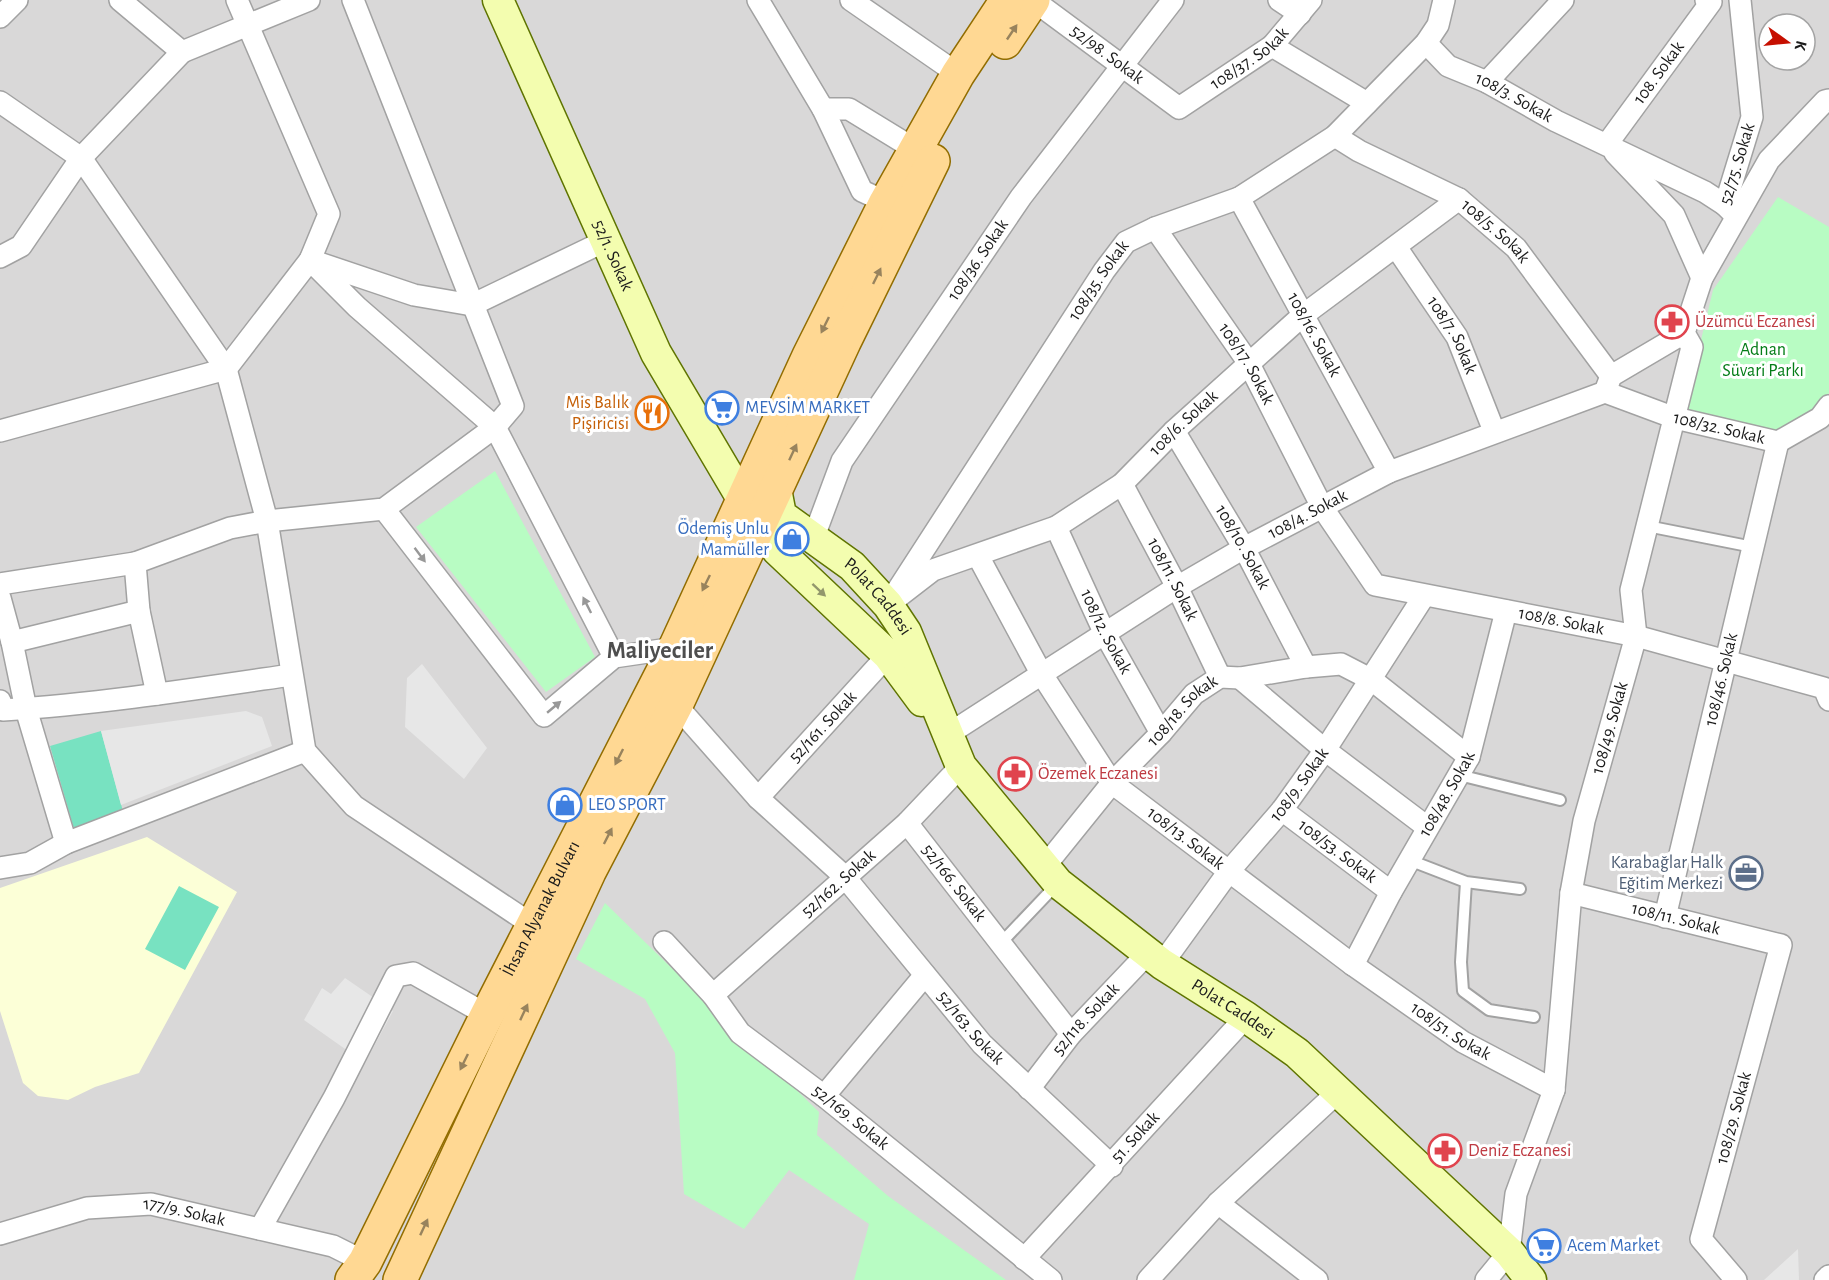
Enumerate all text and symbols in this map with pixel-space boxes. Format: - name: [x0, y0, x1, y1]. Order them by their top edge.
- north arrow: [1757, 12, 1817, 72]
- street label: 52/98. Sokak: [1067, 22, 1148, 88]
- one-way arrow: [1006, 24, 1017, 40]
- street label: 108/37. Sokak: [1207, 24, 1293, 93]
- street label: 108. Sokak: [1630, 38, 1688, 108]
- text: K: [1791, 39, 1809, 53]
- street label: 108/3. Sokak: [1473, 69, 1556, 126]
- street label: 52/75. Sokak: [1717, 120, 1759, 207]
- street label: 108/5. Sokak: [1458, 196, 1533, 267]
- street label: 108/36. Sokak: [944, 216, 1012, 304]
- street label: 52/1. Sokak: [589, 217, 636, 294]
- street label: 108/35. Sokak: [1065, 237, 1133, 324]
- one-way arrow: [872, 267, 881, 284]
- street label: 108/16. Sokak: [1284, 290, 1344, 380]
- street label: 108/7. Sokak: [1423, 293, 1480, 377]
- pharmacy icon: Üzümcü Eczanesi: [1654, 304, 1690, 340]
- place label: Üzümcü Eczanesi: [1695, 311, 1815, 331]
- one-way arrow: [820, 317, 829, 334]
- street label: 108/17. Sokak: [1215, 320, 1278, 408]
- park label: Adnan Süvari Parkı: [1722, 341, 1804, 380]
- street label: 108/6. Sokak: [1146, 387, 1222, 459]
- supermarket icon: MEVSİM MARKET: [704, 390, 740, 426]
- place label: Mis Balık Pişiricisi: [566, 394, 630, 433]
- restaurant icon: Mis Balık Pişiricisi: [634, 395, 670, 431]
- place label: MEVSİM MARKET: [745, 397, 870, 417]
- street label: 108/32. Sokak: [1672, 409, 1768, 448]
- one-way arrow: [788, 442, 798, 460]
- street label: 108/4. Sokak: [1265, 486, 1351, 543]
- street label: 108/10. Sokak: [1212, 502, 1273, 593]
- place label: Ödemiş Unlu Mamüller: [678, 518, 769, 559]
- shop icon: Ödemiş Unlu Mamüller: [774, 521, 810, 557]
- street label: 108/11. Sokak: [1144, 535, 1201, 624]
- one-way arrow: [414, 547, 426, 563]
- street label: Polat Caddesi: [841, 554, 915, 639]
- one-way arrow: [702, 574, 711, 591]
- one-way arrow: [812, 583, 826, 597]
- street label: 108/12. Sokak: [1077, 587, 1135, 678]
- one-way arrow: [582, 597, 592, 614]
- street label: 108/8. Sokak: [1517, 604, 1606, 639]
- street label: 108/46. Sokak: [1702, 631, 1741, 728]
- district label: Maliyeciler: [607, 639, 714, 663]
- street label: 108/18. Sokak: [1144, 671, 1222, 750]
- street label: 108/49. Sokak: [1589, 679, 1632, 776]
- street label: 52/161. Sokak: [786, 687, 861, 766]
- one-way arrow: [546, 701, 561, 714]
- street label: 108/9. Sokak: [1267, 744, 1333, 825]
- one-way arrow: [615, 749, 624, 766]
- street label: 108/48. Sokak: [1416, 750, 1479, 840]
- pharmacy icon: Özemek Eczanesi: [997, 756, 1033, 792]
- place label: Özemek Eczanesi: [1038, 763, 1158, 783]
- shop icon: LEO SPORT: [547, 787, 583, 823]
- place label: LEO SPORT: [588, 796, 666, 814]
- street label: 108/13. Sokak: [1144, 804, 1228, 874]
- street label: 108/53. Sokak: [1295, 816, 1380, 887]
- one-way arrow: [603, 827, 613, 844]
- street label: İhsan Alyanak Bulvarı: [498, 838, 583, 979]
- street label: 52/166. Sokak: [918, 841, 990, 926]
- street label: 52/162. Sokak: [798, 846, 880, 921]
- place label: Karabağlar Halk Eğitim Merkezi: [1611, 854, 1724, 893]
- office icon: Karabağlar Halk Eğitim Merkezi: [1728, 855, 1764, 891]
- street label: 108/11. Sokak: [1630, 899, 1723, 939]
- street label: Polat Caddesi: [1188, 976, 1277, 1043]
- street label: 52/118. Sokak: [1049, 979, 1124, 1059]
- street label: 52/163. Sokak: [933, 988, 1008, 1069]
- street label: 108/51. Sokak: [1407, 999, 1494, 1064]
- one-way arrow: [520, 1003, 529, 1020]
- one-way arrow: [459, 1054, 469, 1071]
- street label: 108/29. Sokak: [1713, 1069, 1755, 1166]
- street label: 52/169. Sokak: [809, 1082, 893, 1154]
- street label: 51. Sokak: [1108, 1108, 1164, 1166]
- pharmacy icon: Deniz Eczanesi: [1427, 1133, 1463, 1169]
- place label: Deniz Eczanesi: [1468, 1142, 1571, 1160]
- street label: 177/9. Sokak: [143, 1195, 228, 1230]
- one-way arrow: [420, 1218, 429, 1235]
- supermarket icon: Acem Market: [1526, 1228, 1562, 1264]
- place label: Acem Market: [1567, 1237, 1660, 1255]

